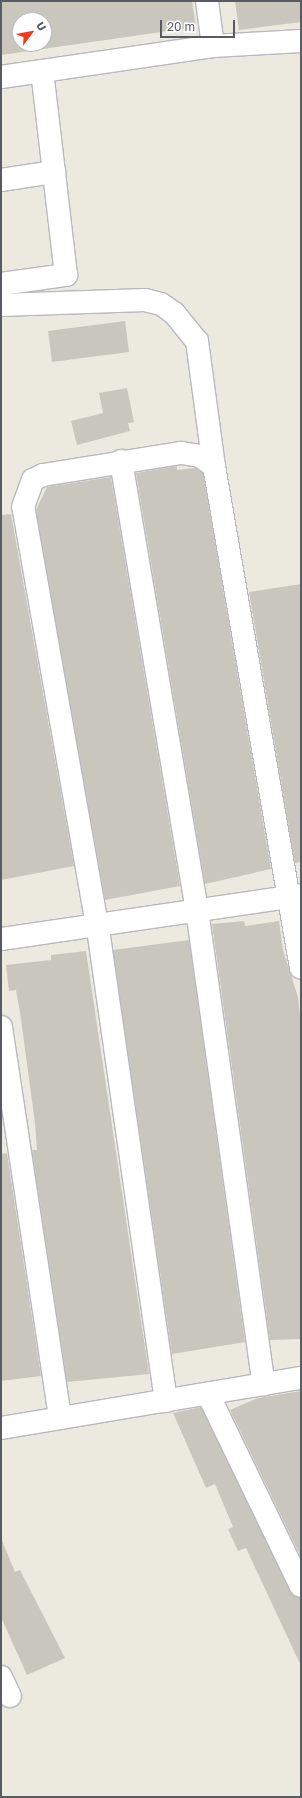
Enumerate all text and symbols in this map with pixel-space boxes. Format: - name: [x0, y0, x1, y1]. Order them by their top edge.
- north arrow: [12, 12, 52, 52]
- scale bar: [162, 12, 237, 38]
- text: U: [34, 19, 49, 33]
- text: 20 m: [167, 19, 195, 34]

